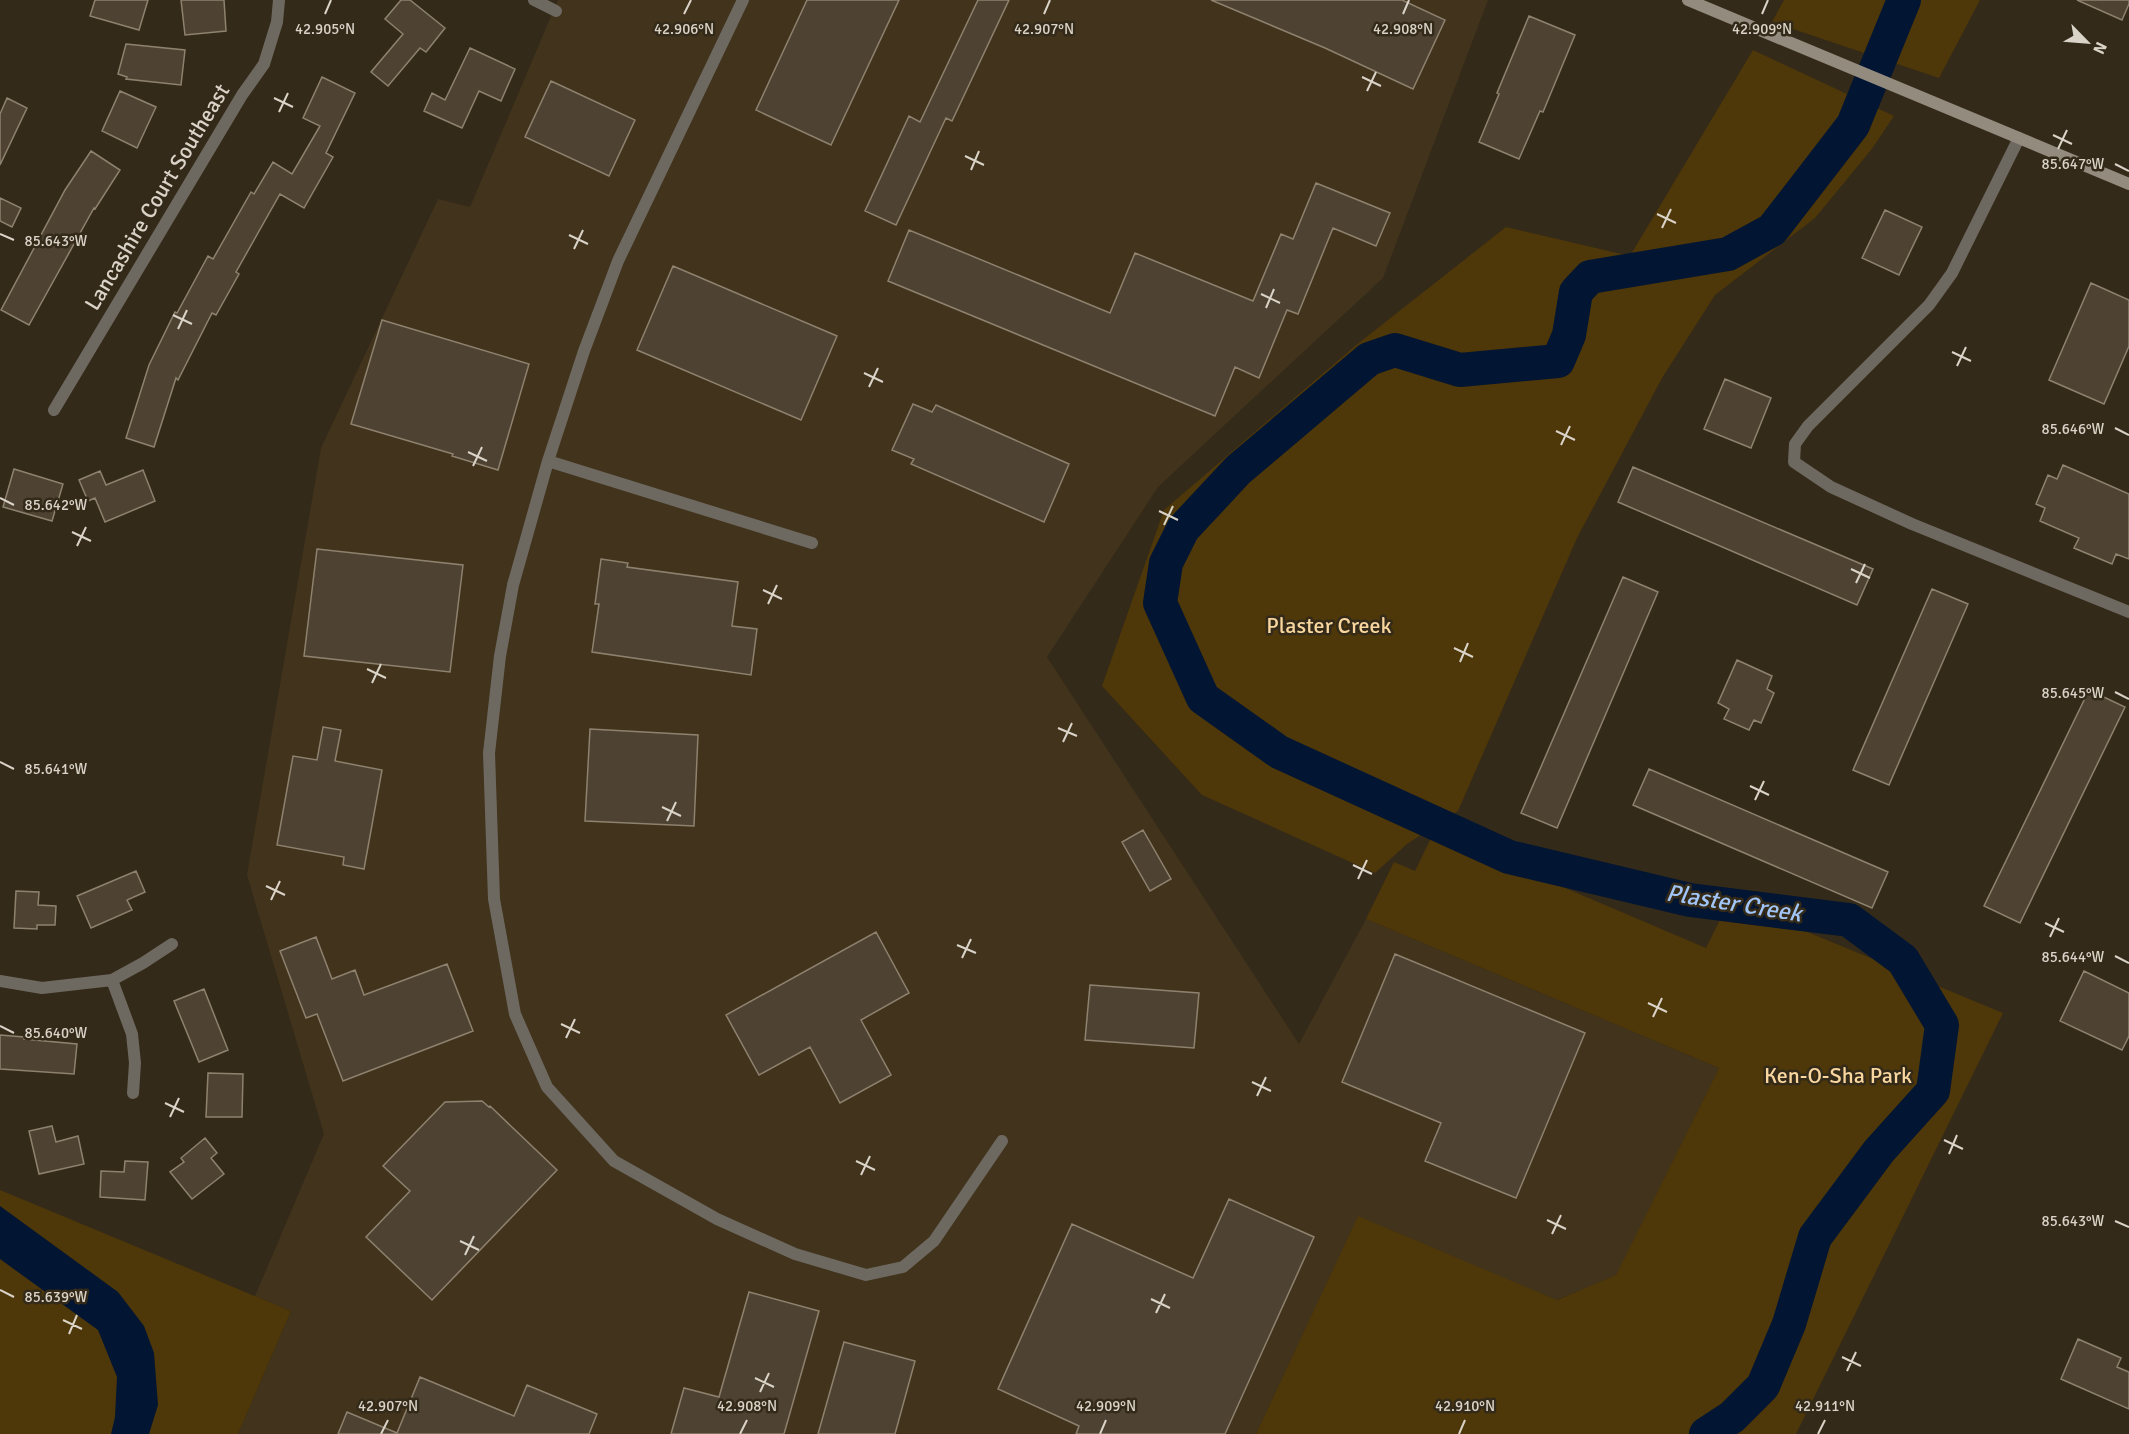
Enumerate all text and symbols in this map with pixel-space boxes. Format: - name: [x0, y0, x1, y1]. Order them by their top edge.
- north arrow: [2057, 12, 2117, 72]
- text: 42.905°N: [295, 20, 355, 38]
- text: 42.906°N: [654, 20, 714, 38]
- text: 42.907°N: [1014, 20, 1074, 38]
- text: 42.908°N: [1373, 20, 1433, 38]
- text: 42.909°N: [1732, 20, 1792, 38]
- text: N: [2088, 39, 2111, 57]
- street label: Lancashire Court Southeast: [79, 79, 236, 315]
- text: 85.647°W: [2042, 155, 2105, 173]
- text: 85.643°W: [25, 232, 88, 250]
- text: 85.646°W: [2042, 420, 2105, 438]
- text: 85.642°W: [25, 496, 88, 514]
- park label: Plaster Creek: [1266, 612, 1392, 639]
- text: 85.645°W: [2042, 684, 2105, 702]
- text: 85.641°W: [25, 760, 88, 778]
- water label: Plaster Creek: [1664, 877, 1806, 929]
- text: 85.644°W: [2042, 948, 2105, 966]
- text: 85.640°W: [25, 1024, 88, 1042]
- park label: Ken-O-Sha Park: [1764, 1062, 1912, 1089]
- text: 85.643°W: [2042, 1212, 2105, 1230]
- text: 85.639°W: [25, 1288, 88, 1306]
- text: 42.907°N: [358, 1397, 418, 1415]
- text: 42.908°N: [717, 1397, 777, 1415]
- text: 42.909°N: [1076, 1397, 1136, 1415]
- text: 42.910°N: [1435, 1397, 1495, 1415]
- text: 42.911°N: [1795, 1397, 1855, 1415]

